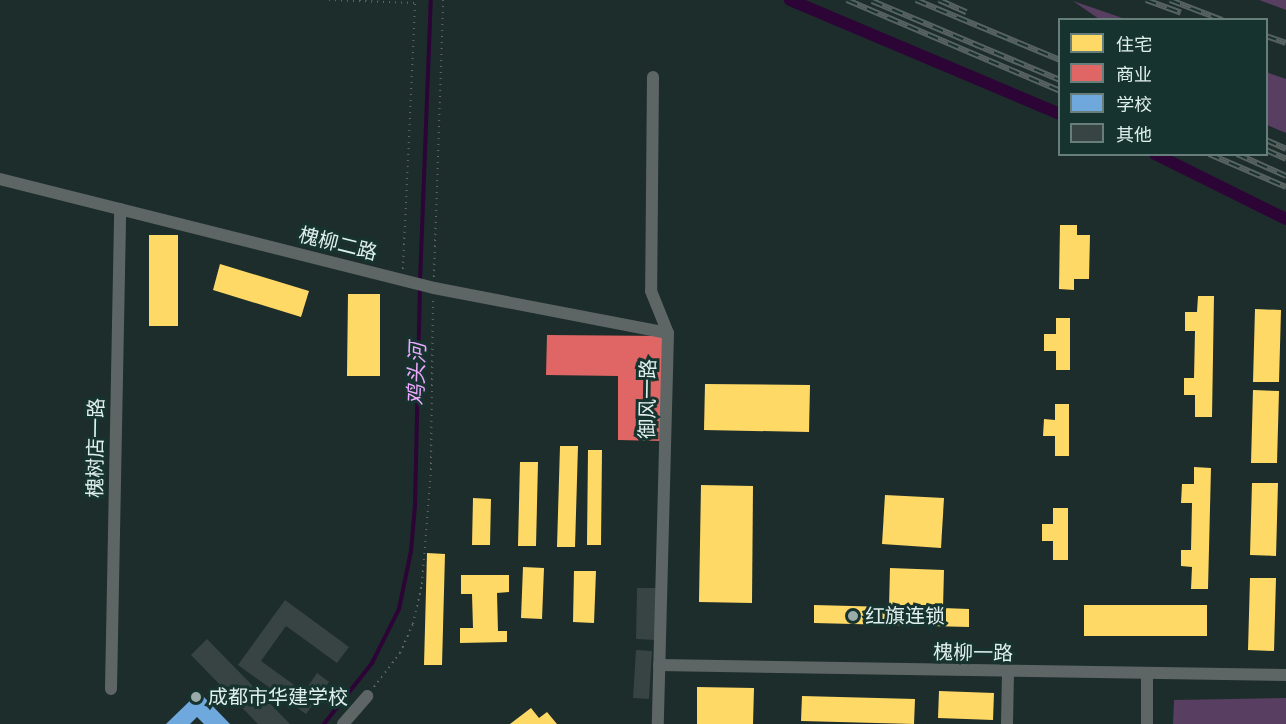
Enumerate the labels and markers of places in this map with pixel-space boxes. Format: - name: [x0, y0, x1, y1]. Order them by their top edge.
- place label: 红旗连锁: [865, 604, 945, 628]
- marker: 红旗连锁: [846, 609, 860, 623]
- place label: 成都市华建学校: [208, 685, 348, 709]
- marker: 成都市华建学校: [189, 690, 203, 704]

